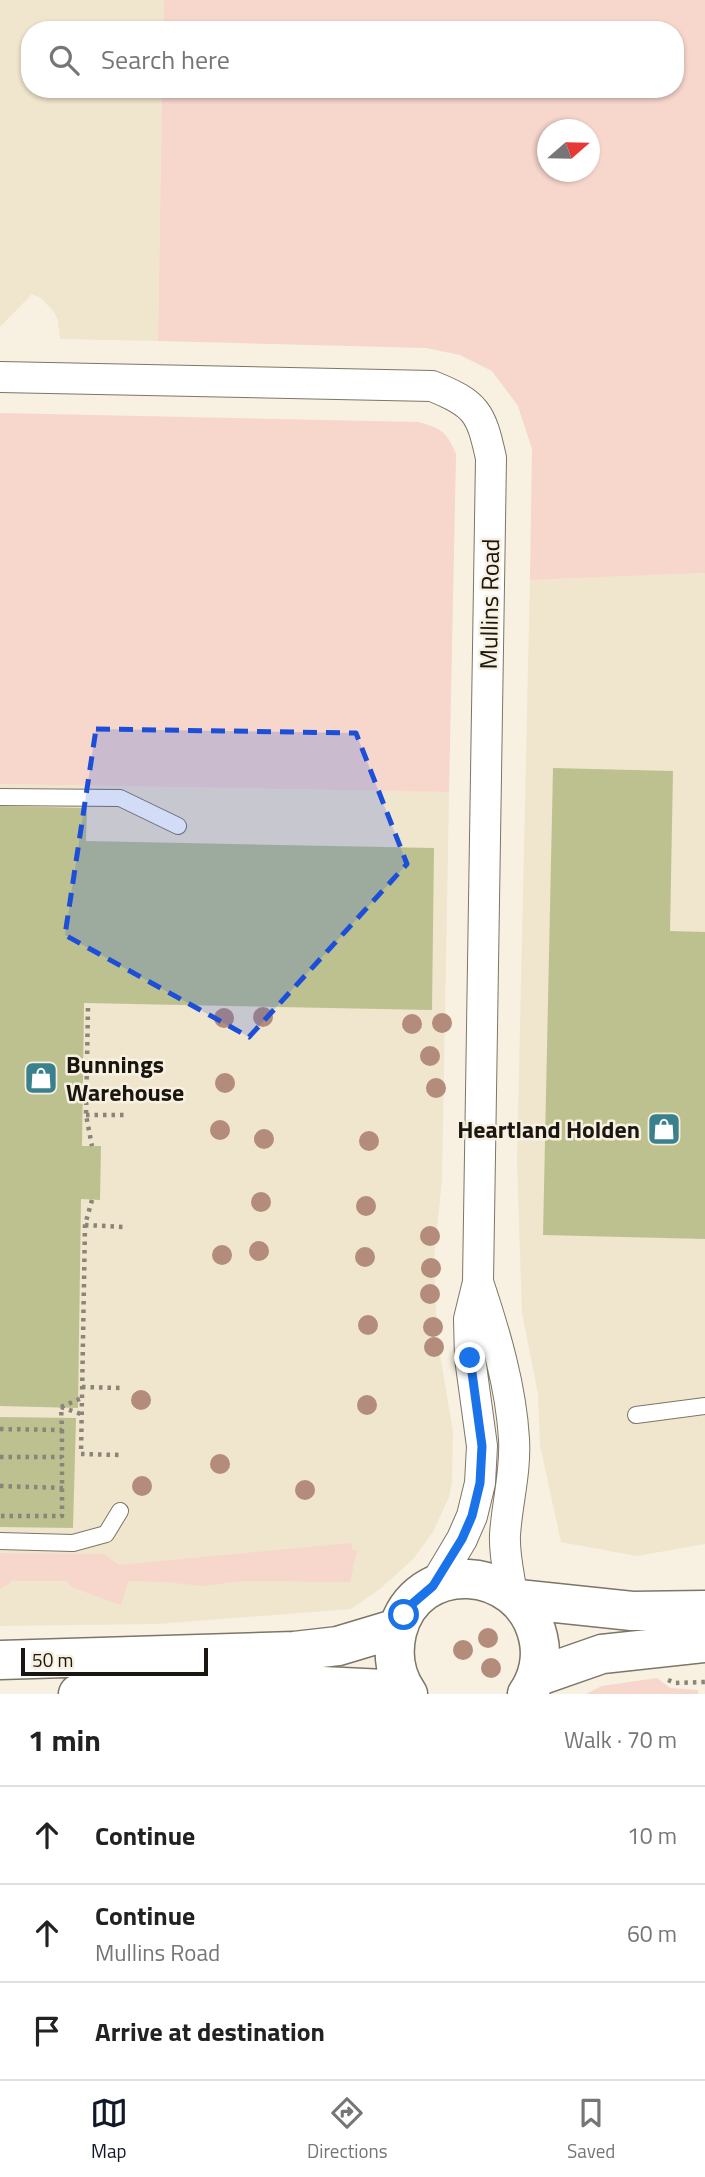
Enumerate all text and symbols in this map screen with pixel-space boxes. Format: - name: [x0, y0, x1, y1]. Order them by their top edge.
- search box: [21, 21, 684, 98]
- text: Search here: [101, 40, 230, 79]
- icon: search: [45, 41, 83, 79]
- north arrow: [537, 119, 600, 182]
- street label: Mullins Road: [470, 538, 508, 670]
- place label: Bunnings Warehouse: [66, 1046, 184, 1110]
- shop icon: Bunnings Warehouse: [22, 1059, 60, 1097]
- shop icon: Heartland Holden: [645, 1110, 683, 1148]
- place label: Heartland Holden: [457, 1111, 640, 1147]
- route end: [454, 1342, 485, 1373]
- route start: [388, 1599, 419, 1630]
- scale bar: [21, 1645, 208, 1677]
- text: 50 m: [32, 1645, 73, 1674]
- text: 1 min: [28, 1717, 101, 1763]
- text: Walk · 70 m: [564, 1722, 677, 1757]
- icon: ahead: [28, 1816, 66, 1854]
- text: Continue: [95, 1816, 195, 1855]
- text: 10 m: [627, 1818, 677, 1853]
- text: Continue: [95, 1896, 195, 1935]
- icon: ahead: [28, 1914, 66, 1952]
- text: 60 m: [627, 1916, 677, 1951]
- text: Mullins Road: [95, 1935, 220, 1970]
- icon: arrive: [28, 2012, 66, 2050]
- text: Arrive at destination: [95, 2012, 325, 2051]
- tab: Map: [90, 2094, 128, 2165]
- tab: Directions: [307, 2094, 388, 2165]
- tab: Saved: [567, 2094, 615, 2165]

